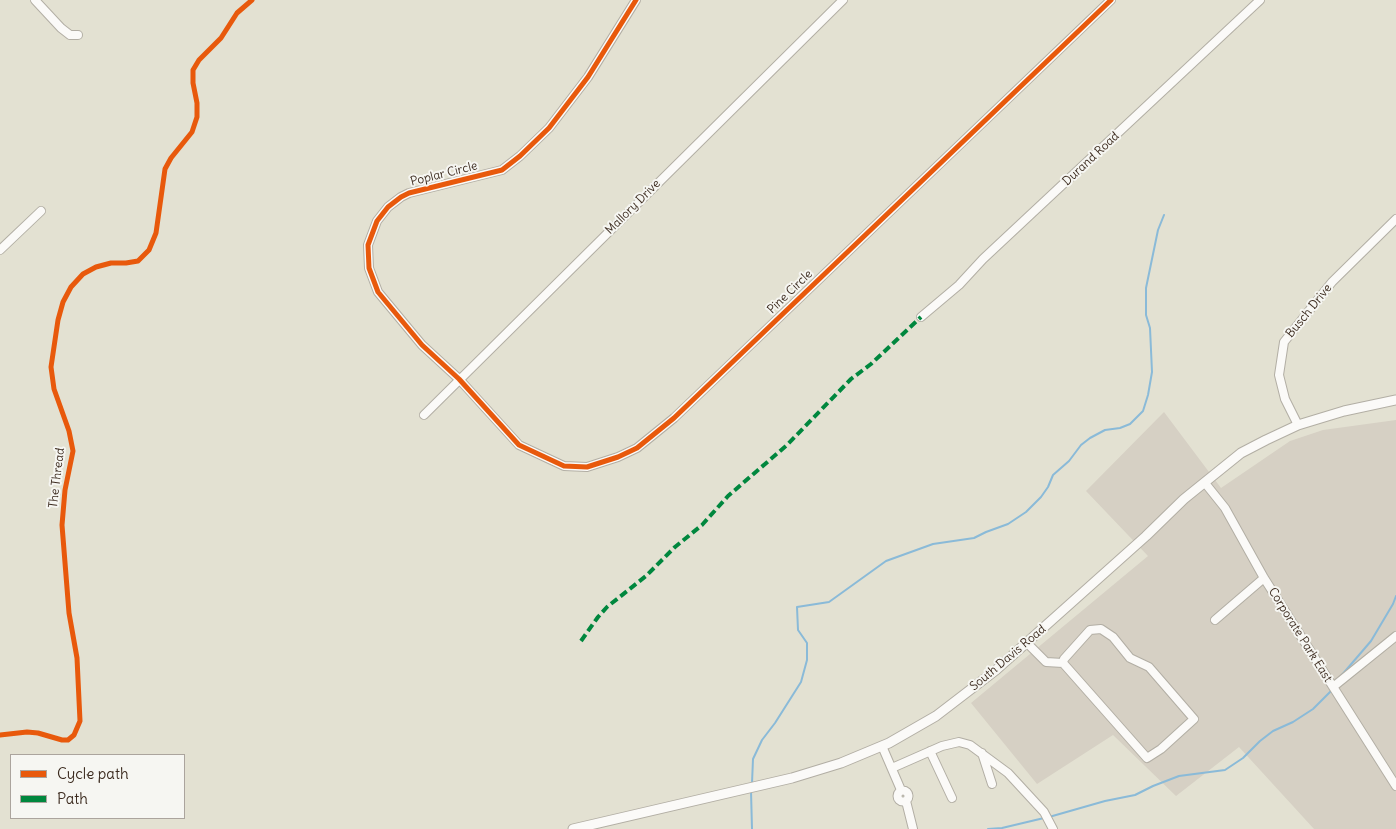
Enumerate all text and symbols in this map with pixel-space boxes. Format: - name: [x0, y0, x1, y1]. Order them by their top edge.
- street label: Durand Road: [1060, 129, 1122, 189]
- street label: Poplar Circle: [409, 159, 479, 189]
- street label: Mallory Drive: [603, 177, 663, 237]
- street label: Pine Circle: [765, 267, 815, 317]
- street label: Busch Drive: [1283, 281, 1335, 341]
- street label: The Thread: [46, 447, 68, 509]
- street label: Corporate Park East: [1265, 585, 1335, 685]
- street label: South Davis Road: [967, 622, 1049, 694]
- legend: [10, 754, 185, 819]
- text: Cycle path: [57, 764, 129, 783]
- text: Path: [57, 789, 88, 808]

